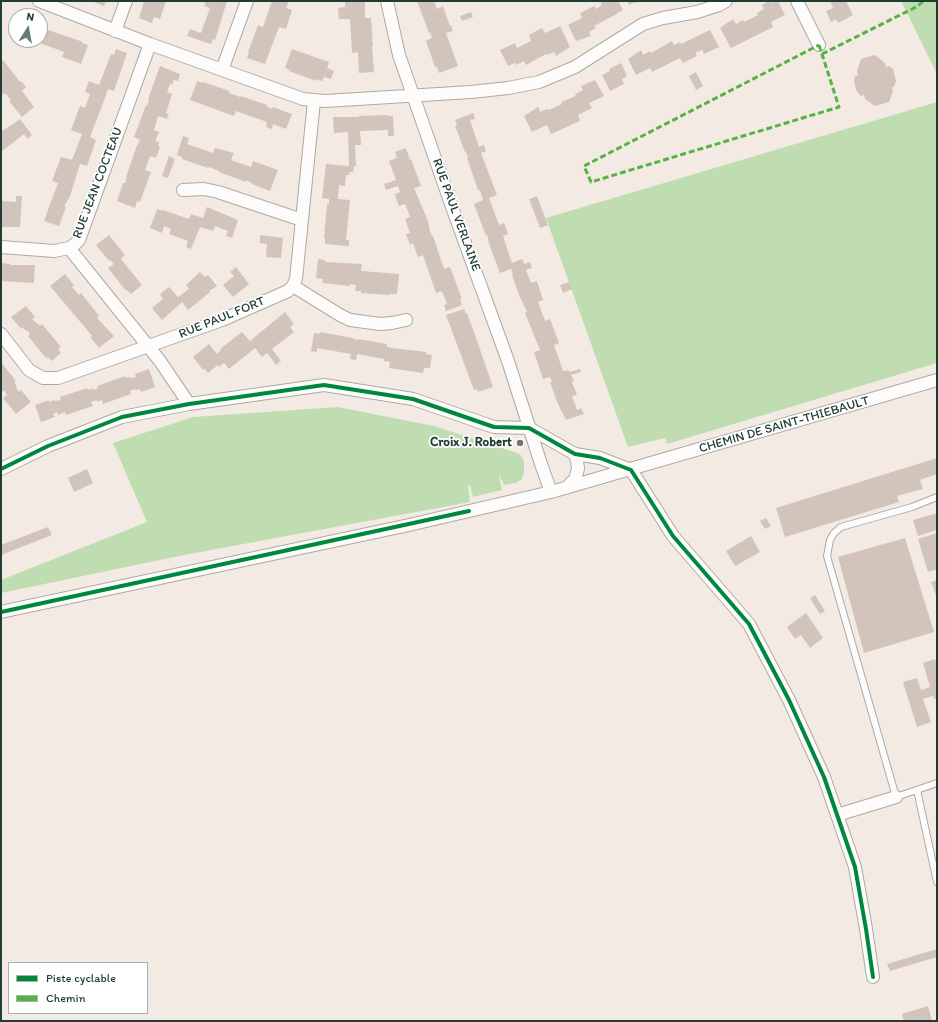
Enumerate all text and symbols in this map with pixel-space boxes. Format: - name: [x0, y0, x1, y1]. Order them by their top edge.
- north arrow: [8, 8, 48, 48]
- text: N: [25, 10, 35, 24]
- street label: RUE JEAN COCTEAU: [70, 125, 126, 241]
- street label: RUE PAUL VERLAINE: [428, 157, 484, 273]
- street label: RUE PAUL FORT: [177, 294, 267, 342]
- street label: CHEMIN DE SAINT-THIEBAULT: [697, 393, 871, 457]
- place label: Croix J. Robert: [430, 435, 512, 451]
- marker: Croix J. Robert: [515, 438, 525, 448]
- legend: [8, 962, 148, 1014]
- text: Piste cyclable: [46, 971, 116, 985]
- text: Chemin: [46, 991, 85, 1005]

